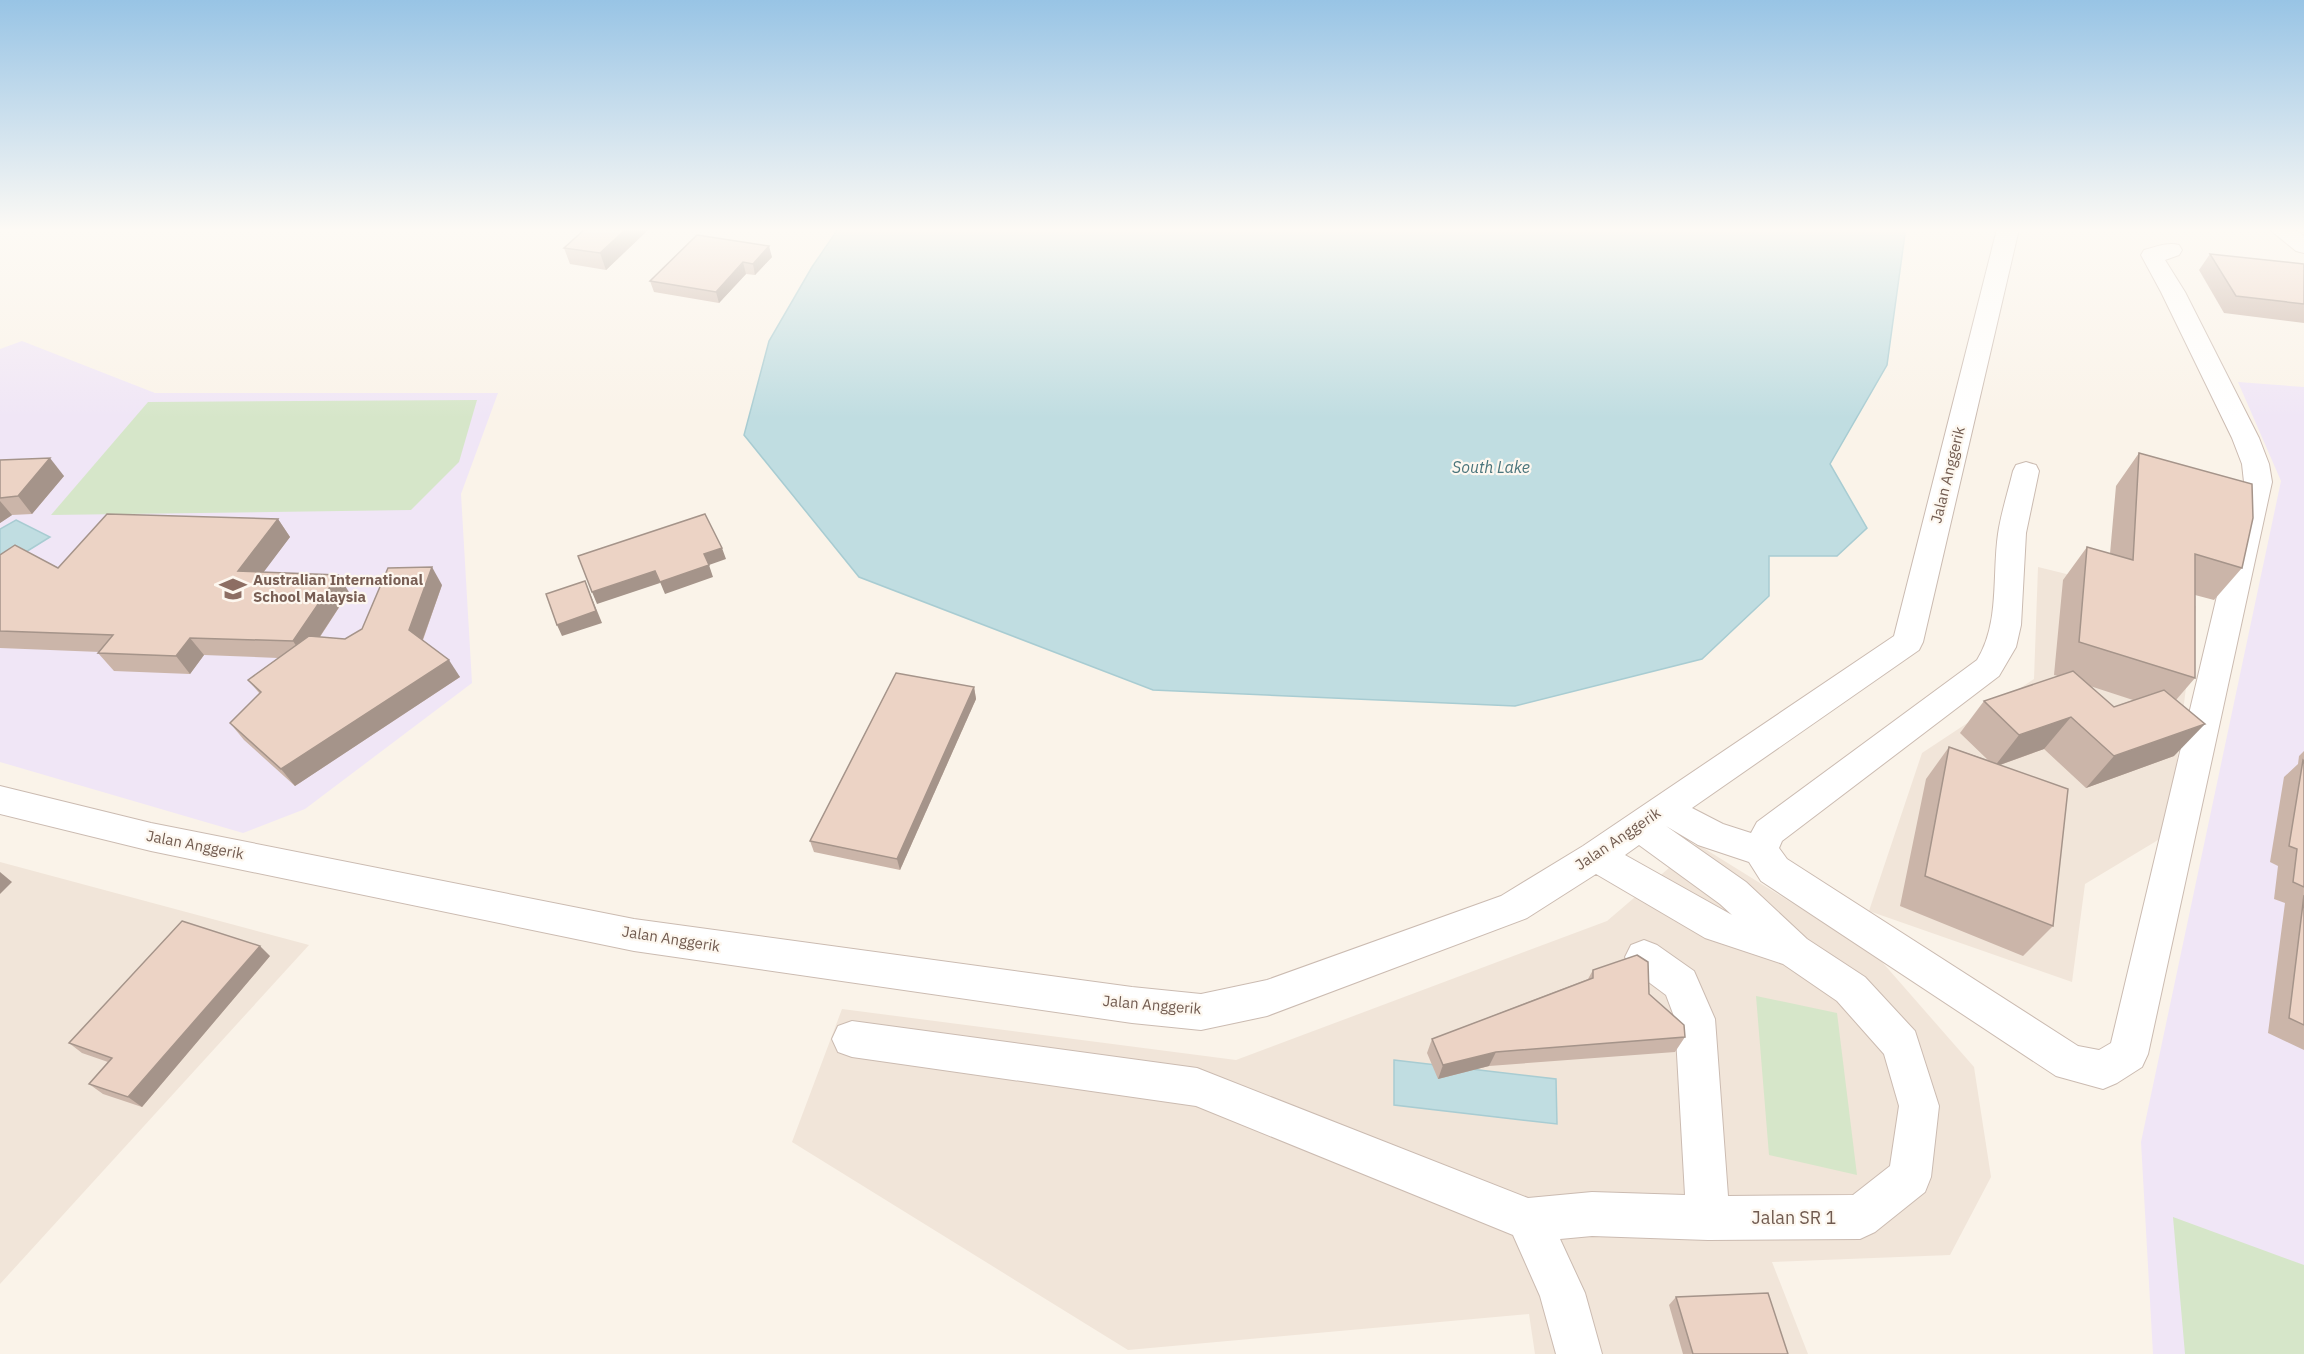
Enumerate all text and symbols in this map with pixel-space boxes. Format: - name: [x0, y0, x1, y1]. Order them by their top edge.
- street label: Jalan Anggerik: [1926, 424, 1969, 525]
- water label: South Lake: [1452, 457, 1530, 477]
- place label: Australian International School Malaysia: [253, 570, 424, 606]
- school or university icon: Australian International School Malaysia: [218, 574, 248, 604]
- street label: Jalan Anggerik: [1571, 803, 1664, 874]
- street label: Jalan Anggerik: [145, 826, 246, 863]
- street label: Jalan Anggerik: [621, 921, 722, 956]
- street label: Jalan Anggerik: [1102, 991, 1202, 1018]
- street label: Jalan SR 1: [1752, 1206, 1836, 1229]

